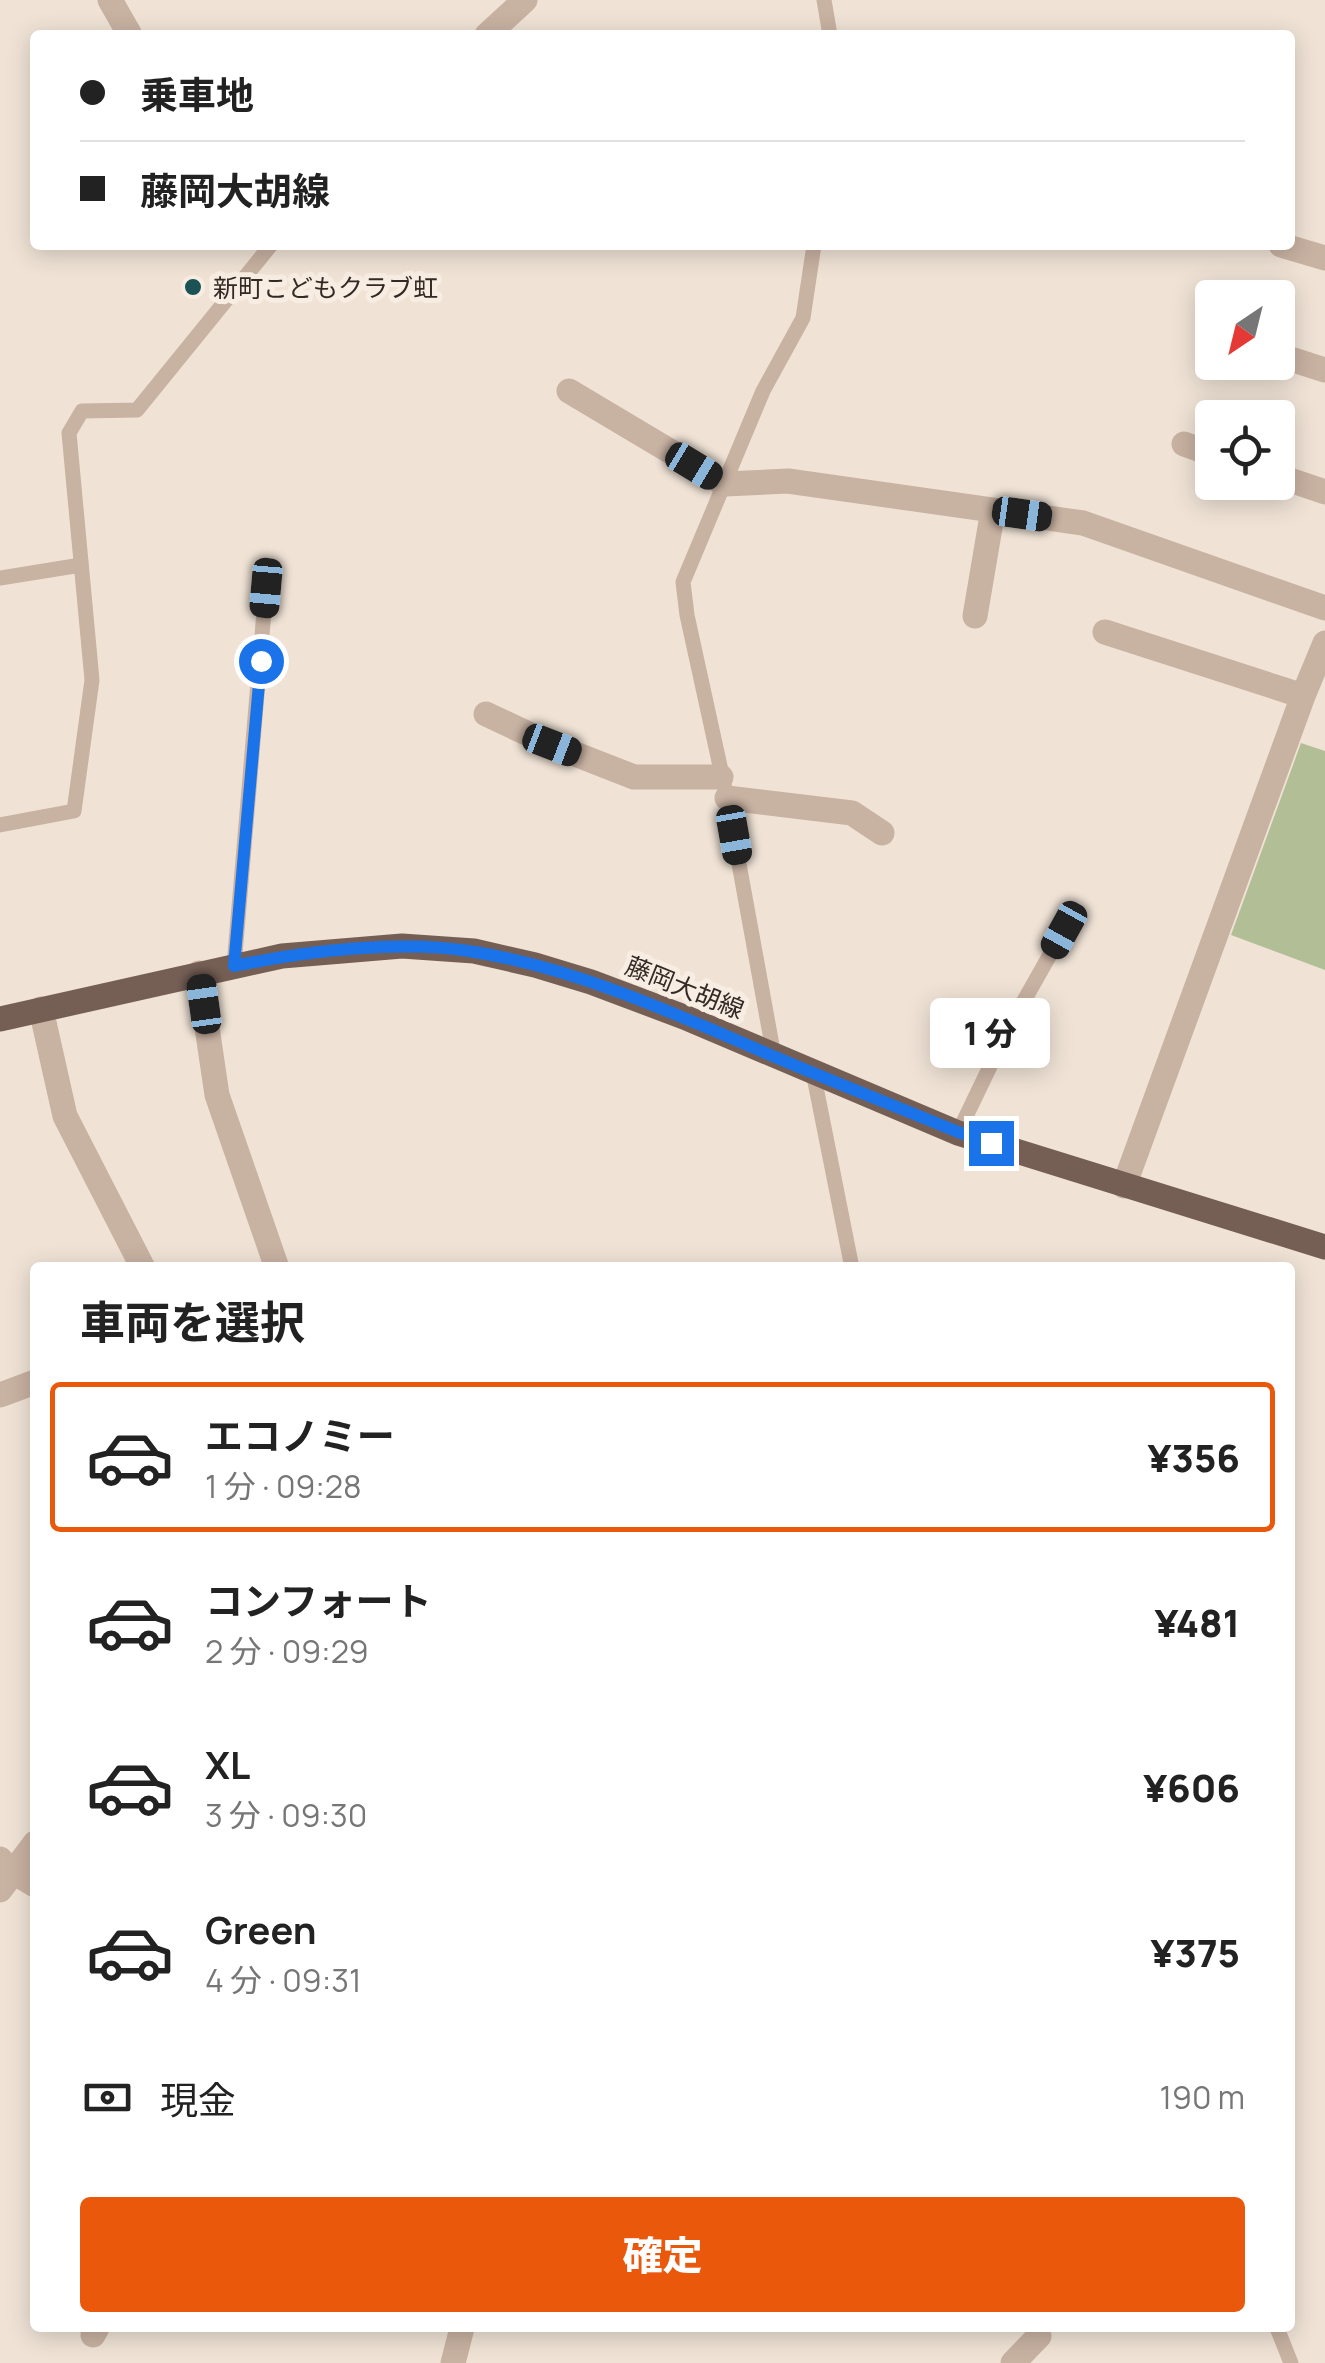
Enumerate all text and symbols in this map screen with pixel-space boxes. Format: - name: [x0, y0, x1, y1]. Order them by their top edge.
- text: 乗車地: [140, 68, 254, 120]
- text: 藤岡大胡線: [140, 164, 330, 216]
- place label: 新町こどもクラブ虹: [213, 270, 438, 305]
- marker: 新町こどもクラブ虹: [182, 276, 204, 298]
- north arrow: [1195, 280, 1295, 380]
- map controls: [1195, 280, 1295, 500]
- button: locate: [1195, 400, 1295, 500]
- car: [661, 438, 727, 494]
- car: [990, 495, 1054, 533]
- car: [248, 557, 284, 619]
- route start: [239, 639, 284, 684]
- car: [519, 720, 585, 770]
- car: [714, 803, 754, 867]
- car: [1036, 896, 1092, 964]
- street label: 藤岡大胡線: [620, 947, 750, 1027]
- car: [185, 972, 223, 1036]
- callout: 1 分: [931, 998, 1051, 1068]
- text: 1 分: [964, 1011, 1016, 1055]
- route end: [969, 1121, 1014, 1166]
- text: 車両を選択: [80, 1291, 305, 1353]
- text: エコノミー: [205, 1409, 395, 1461]
- icon: car: [85, 1412, 175, 1502]
- text: ¥356: [1148, 1431, 1240, 1483]
- text: 1 分 · 09:28: [205, 1464, 362, 1508]
- text: コンフォート: [205, 1574, 432, 1626]
- icon: car: [85, 1577, 175, 1667]
- text: ¥481: [1154, 1596, 1240, 1648]
- text: 2 分 · 09:29: [205, 1629, 369, 1673]
- text: XL: [205, 1738, 250, 1790]
- icon: car: [85, 1742, 175, 1832]
- text: ¥606: [1143, 1761, 1240, 1813]
- text: 3 分 · 09:30: [205, 1793, 367, 1837]
- text: Green: [205, 1903, 317, 1955]
- icon: car: [85, 1907, 175, 1997]
- text: ¥375: [1151, 1926, 1240, 1978]
- text: 4 分 · 09:31: [205, 1958, 361, 2002]
- icon: cash: [80, 2070, 135, 2125]
- text: 現金: [160, 2073, 236, 2125]
- text: 190 m: [1160, 2075, 1245, 2119]
- button: 確定: [80, 2197, 1245, 2312]

